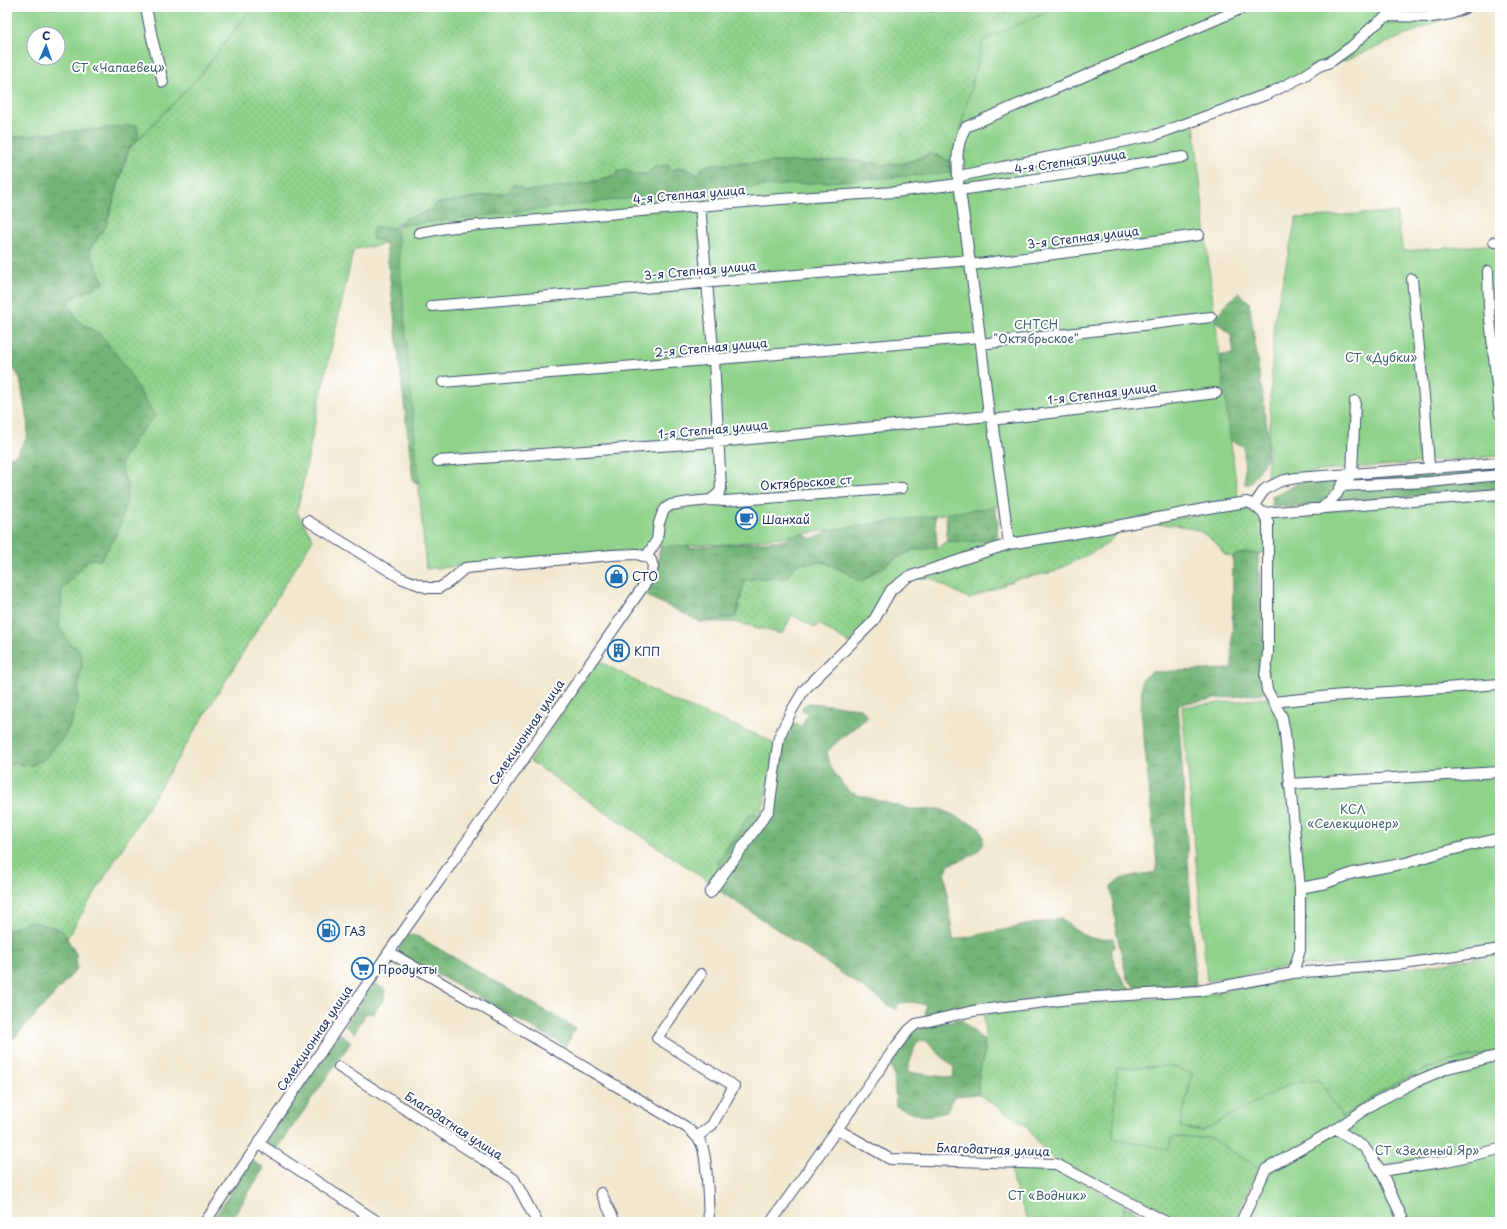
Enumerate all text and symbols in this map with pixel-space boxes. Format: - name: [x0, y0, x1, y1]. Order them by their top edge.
- north arrow: [26, 26, 66, 66]
- text: С: [42, 27, 51, 44]
- park label: СТ «Чапаевец»: [71, 58, 165, 76]
- street label: 4-я Степная улица: [1013, 144, 1127, 178]
- street label: 4-я Степная улица: [632, 180, 746, 208]
- street label: 3-я Степная улица: [1026, 221, 1140, 253]
- street label: 3-я Степная улица: [643, 256, 757, 284]
- park label: СНТСН "Октябрьское": [993, 315, 1079, 347]
- street label: 2-я Степная улица: [654, 333, 769, 361]
- park label: СТ «Дубки»: [1345, 348, 1417, 366]
- street label: 1-я Степная улица: [1046, 377, 1158, 409]
- street label: 1-я Степная улица: [657, 415, 769, 443]
- street label: Октябрьское ст: [760, 470, 853, 494]
- cafe icon: Шанхай: [734, 506, 760, 532]
- place label: Шанхай: [762, 510, 810, 528]
- shop icon: СТО: [604, 563, 630, 589]
- place label: СТО: [632, 567, 658, 585]
- building icon: КПП: [605, 638, 631, 664]
- place label: КПП: [634, 642, 660, 660]
- street label: Селекционная улица: [484, 675, 568, 789]
- park label: КСЛ «Селекционер»: [1307, 800, 1399, 832]
- fuel station icon: ГАЗ: [315, 918, 341, 944]
- place label: ГАЗ: [344, 922, 366, 940]
- supermarket icon: Продукты: [350, 956, 376, 982]
- place label: Продукты: [378, 960, 437, 978]
- street label: Селекционная улица: [272, 981, 356, 1095]
- street label: Благодатная улица: [401, 1086, 507, 1164]
- street label: Благодатная улица: [936, 1138, 1051, 1160]
- park label: СТ «Зеленый Яр»: [1375, 1141, 1479, 1159]
- park label: СТ «Водник»: [1008, 1186, 1086, 1204]

